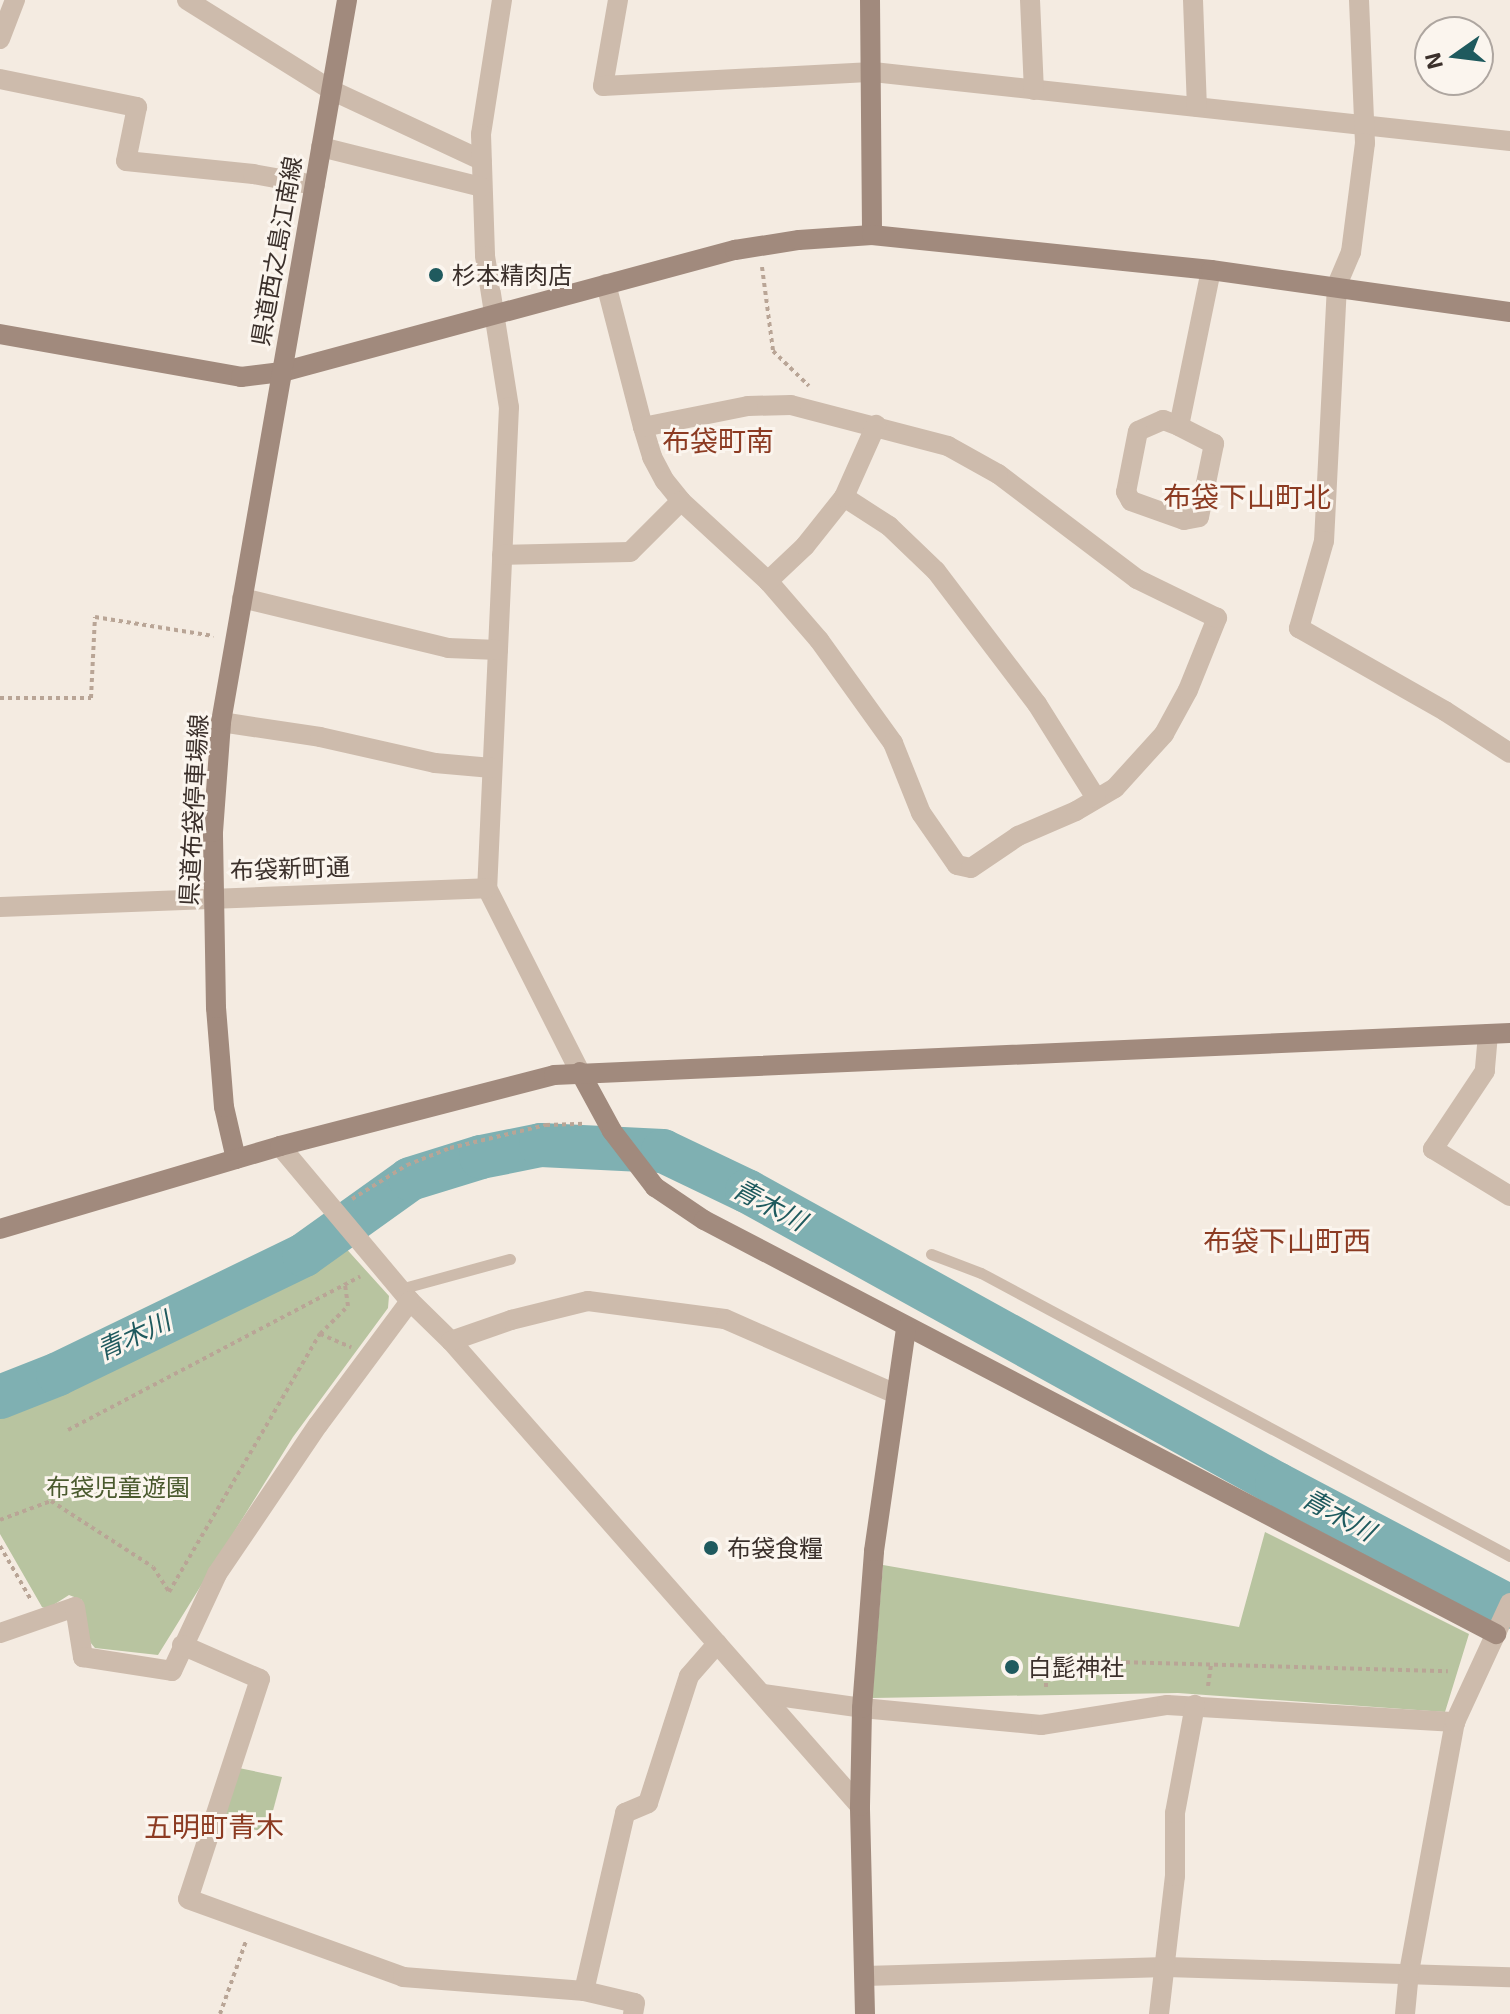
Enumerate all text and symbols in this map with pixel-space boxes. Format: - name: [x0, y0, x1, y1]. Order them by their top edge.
- north arrow: [1414, 16, 1494, 96]
- text: N: [1418, 50, 1447, 72]
- street label: 県道西之島江南線: [245, 154, 307, 348]
- place label: 杉本精肉店: [452, 261, 572, 289]
- marker: 杉本精肉店: [427, 266, 445, 284]
- district label: 布袋町南: [662, 423, 774, 457]
- district label: 布袋下山町北: [1163, 479, 1331, 513]
- street label: 県道布袋停車場線: [174, 713, 212, 907]
- street label: 布袋新町通: [230, 852, 350, 884]
- water label: 青木川: [728, 1172, 812, 1236]
- district label: 布袋下山町西: [1203, 1223, 1371, 1257]
- water label: 青木川: [91, 1304, 175, 1366]
- park label: 布袋児童遊園: [46, 1473, 190, 1501]
- water label: 青木川: [1297, 1481, 1381, 1547]
- place label: 布袋食糧: [727, 1534, 823, 1562]
- marker: 布袋食糧: [702, 1539, 720, 1557]
- place label: 白髭神社: [1028, 1653, 1124, 1681]
- marker: 白髭神社: [1003, 1658, 1021, 1676]
- district label: 五明町青木: [144, 1809, 284, 1843]

